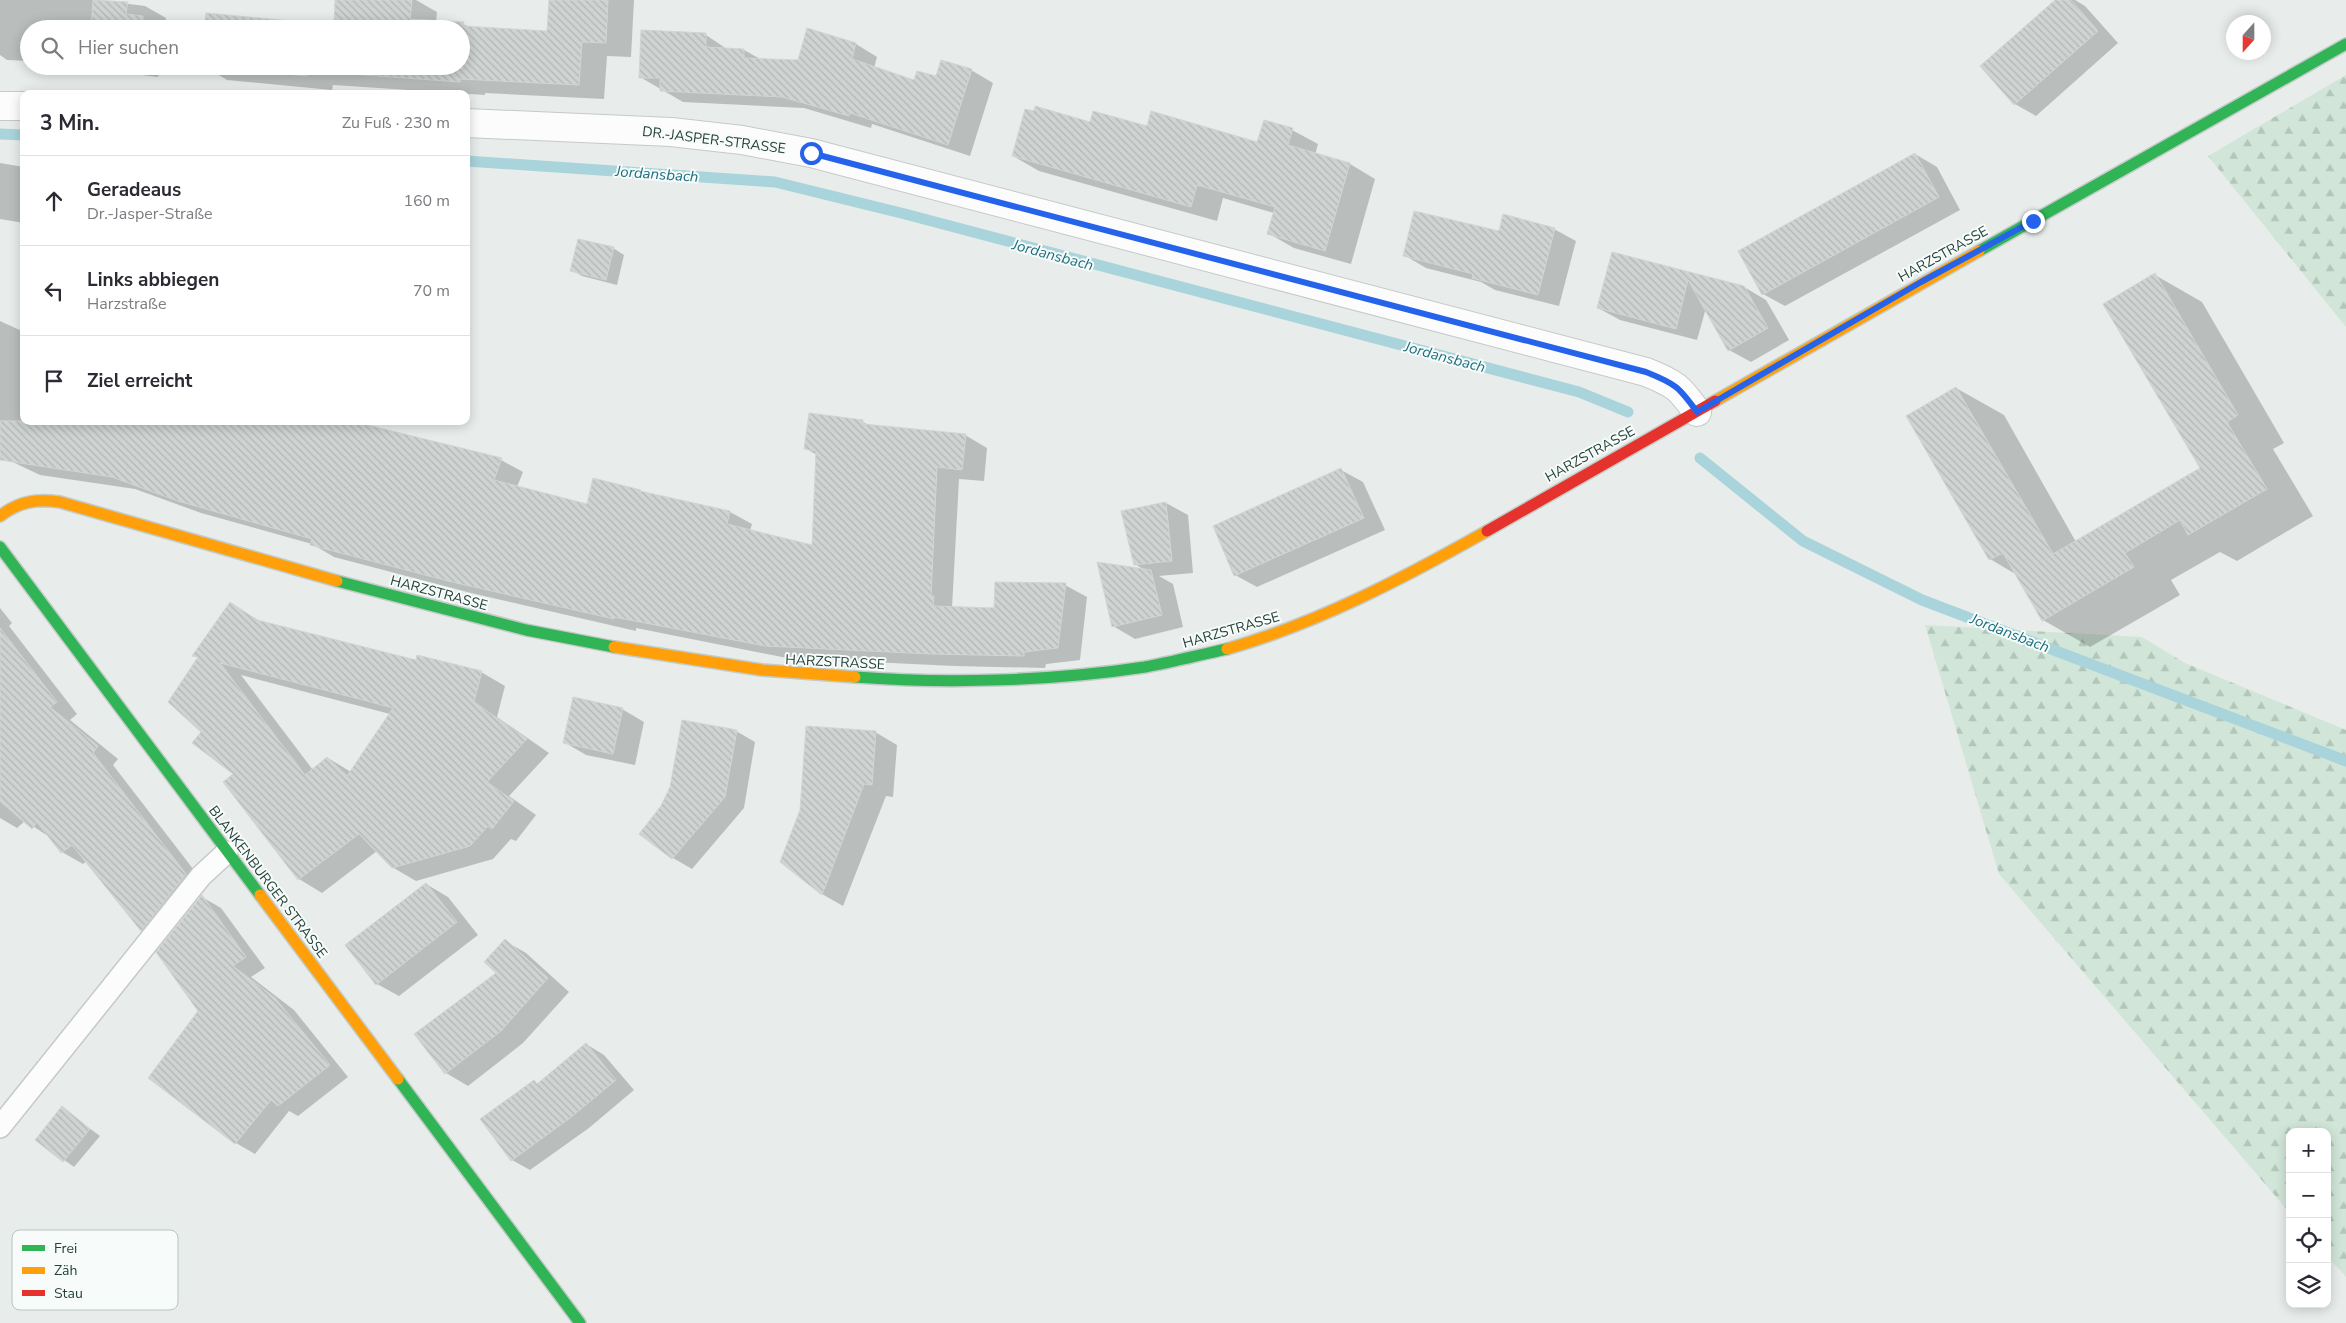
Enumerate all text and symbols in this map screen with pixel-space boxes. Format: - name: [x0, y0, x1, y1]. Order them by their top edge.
- north arrow: [2226, 15, 2271, 60]
- search box: [20, 20, 470, 75]
- icon: search: [38, 34, 66, 62]
- text: Hier suchen: [78, 35, 179, 61]
- text: 3 Min.: [40, 109, 99, 137]
- text: Zu Fuß · 230 m: [342, 112, 450, 134]
- street label: DR.-JASPER-STRASSE: [641, 122, 787, 158]
- route start: [800, 142, 823, 165]
- water label: Jordansbach: [614, 161, 699, 187]
- text: Geradeaus: [87, 177, 181, 203]
- icon: ahead: [40, 187, 68, 215]
- text: 160 m: [403, 190, 450, 212]
- text: Dr.-Jasper-Straße: [87, 203, 213, 225]
- route end: [2022, 210, 2045, 233]
- street label: HARZSTRASSE: [1895, 221, 1991, 287]
- water label: Jordansbach: [1009, 234, 1096, 275]
- text: Links abbiegen: [87, 267, 219, 293]
- icon: left: [40, 277, 68, 305]
- text: 70 m: [413, 280, 450, 302]
- text: Harzstraße: [87, 293, 166, 315]
- water label: Jordansbach: [1401, 336, 1488, 377]
- icon: arrive: [40, 367, 68, 395]
- text: Ziel erreicht: [87, 368, 192, 394]
- street label: HARZSTRASSE: [1542, 421, 1638, 487]
- street label: HARZSTRASSE: [388, 571, 490, 615]
- street label: HARZSTRASSE: [1180, 607, 1282, 653]
- water label: Jordansbach: [1967, 608, 2052, 657]
- street label: HARZSTRASSE: [785, 650, 885, 674]
- street label: BLANKENBURGER STRASSE: [204, 802, 332, 962]
- map controls: [2286, 1128, 2331, 1308]
- button: +: [2286, 1128, 2331, 1173]
- button: −: [2286, 1173, 2331, 1218]
- button: locate: [2286, 1218, 2331, 1263]
- legend: [12, 1230, 178, 1310]
- text: Frei: [54, 1239, 77, 1258]
- text: Zäh: [54, 1261, 77, 1280]
- button: layers: [2286, 1263, 2331, 1308]
- text: Stau: [54, 1284, 83, 1303]

